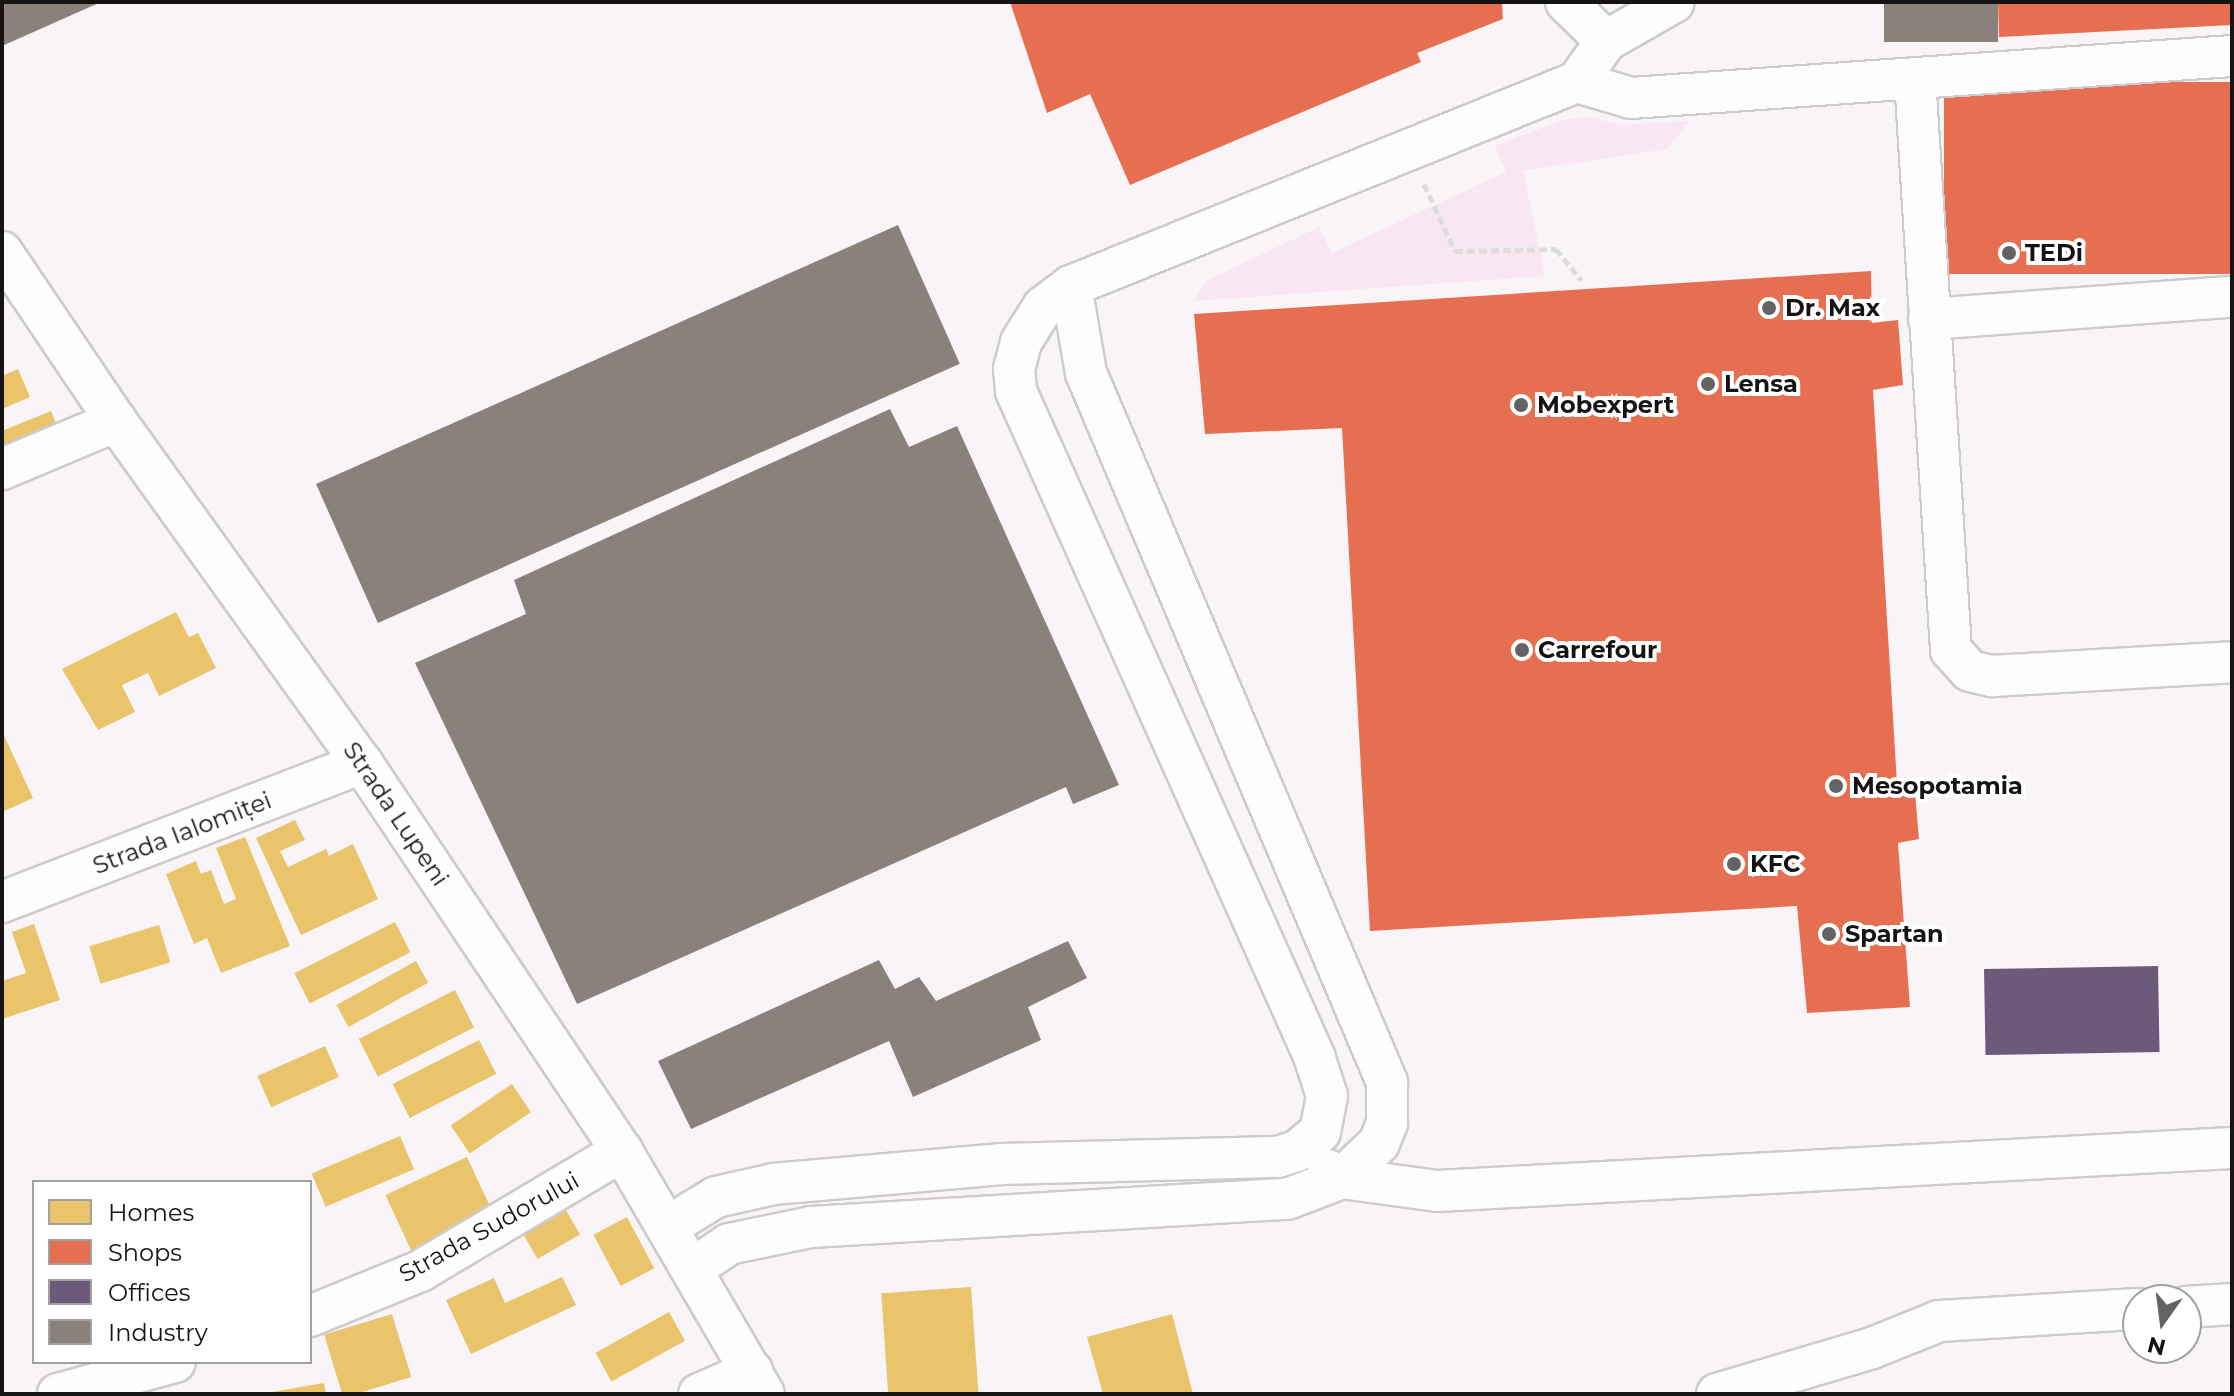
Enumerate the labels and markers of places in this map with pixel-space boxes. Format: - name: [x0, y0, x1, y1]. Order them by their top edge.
- place label: TEDi: [2025, 239, 2083, 267]
- marker: TEDi: [2000, 244, 2018, 262]
- place label: Dr. Max: [1785, 294, 1880, 322]
- marker: Dr. Max: [1760, 299, 1778, 317]
- place label: Lensa: [1724, 370, 1798, 398]
- marker: Lensa: [1699, 375, 1717, 393]
- place label: Mobexpert: [1537, 391, 1674, 419]
- marker: Mobexpert: [1512, 396, 1530, 414]
- place label: Carrefour: [1538, 636, 1657, 664]
- marker: Carrefour: [1513, 641, 1531, 659]
- place label: Mesopotamia: [1852, 772, 2023, 800]
- marker: Mesopotamia: [1827, 777, 1845, 795]
- place label: KFC: [1750, 850, 1800, 878]
- marker: KFC: [1725, 855, 1743, 873]
- place label: Spartan: [1845, 920, 1944, 948]
- marker: Spartan: [1820, 925, 1838, 943]

